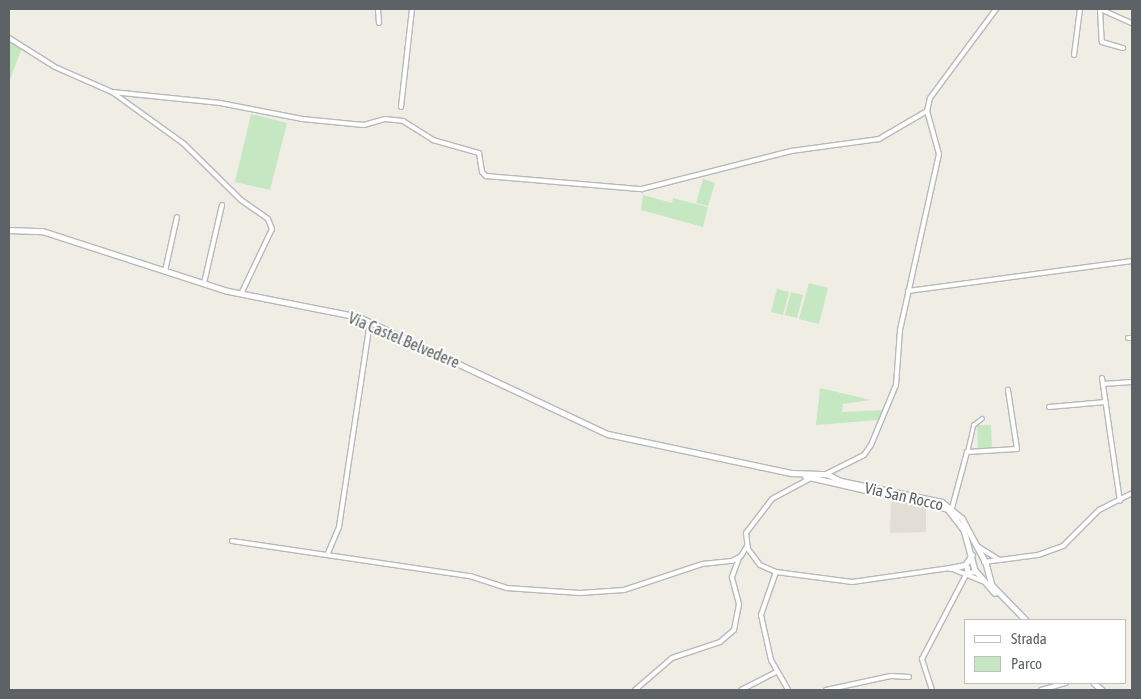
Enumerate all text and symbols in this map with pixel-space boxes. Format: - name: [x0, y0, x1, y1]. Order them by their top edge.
- street label: Via Castel Belvedere: [345, 308, 463, 372]
- street label: Via San Rocco: [863, 478, 945, 514]
- legend: [964, 619, 1126, 684]
- text: Strada: [1011, 630, 1047, 647]
- text: Parco: [1011, 655, 1042, 672]

